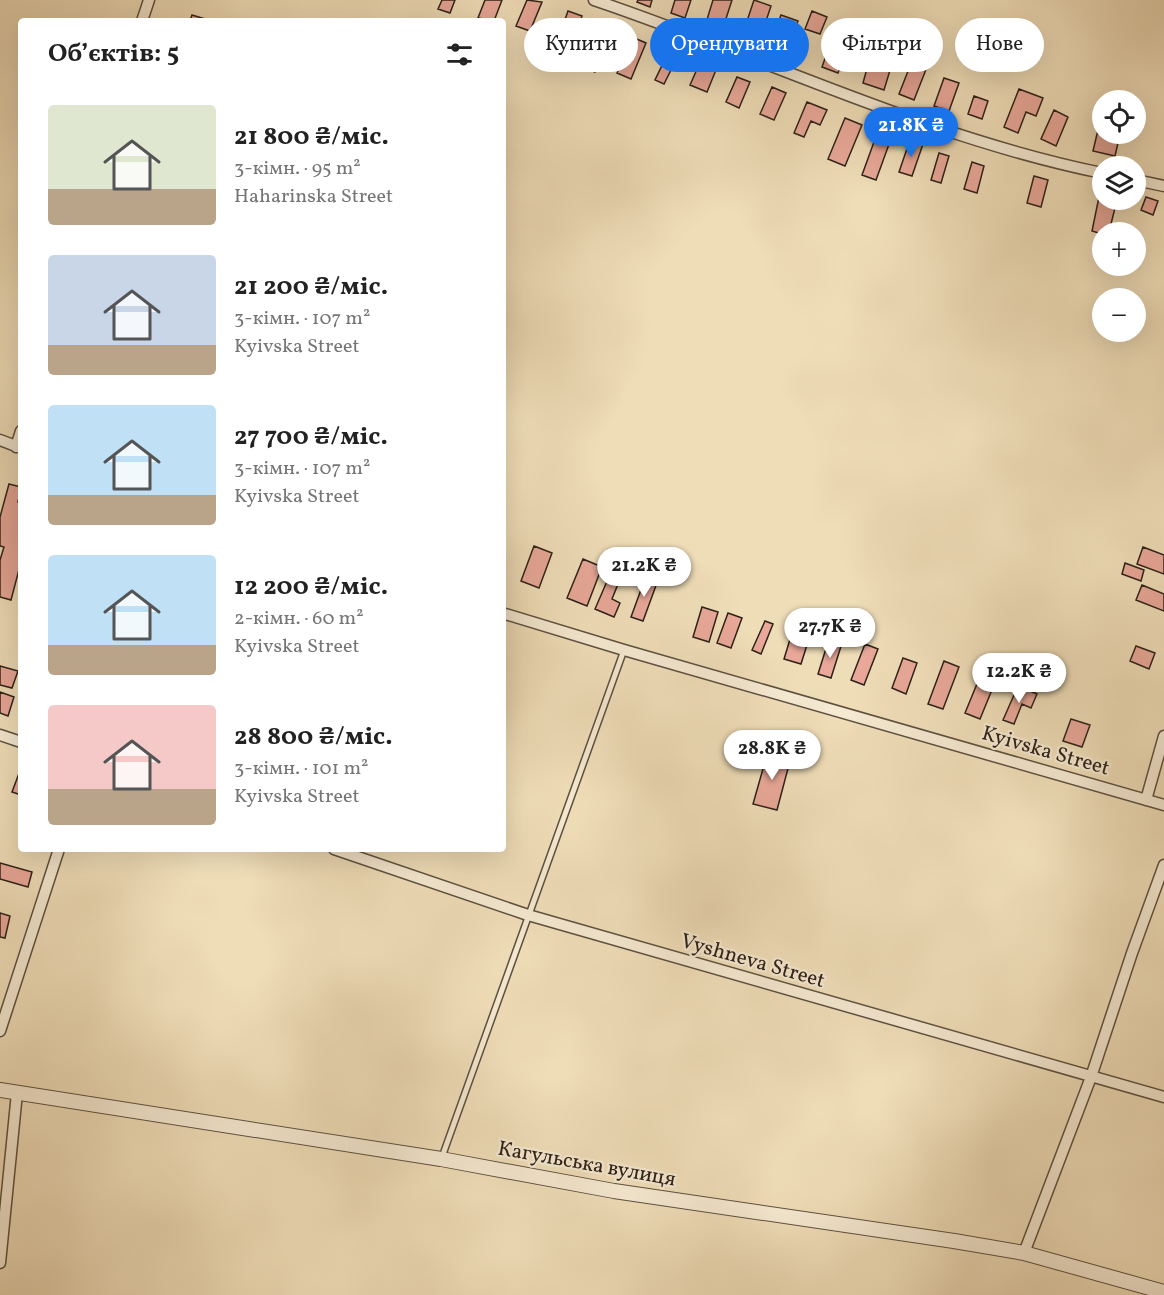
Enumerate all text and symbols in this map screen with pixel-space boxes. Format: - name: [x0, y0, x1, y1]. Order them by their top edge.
- chip: Купити: [524, 18, 638, 72]
- chip: Орендувати: [650, 18, 809, 72]
- chip: Фільтри: [821, 18, 943, 72]
- chip: Нове: [955, 18, 1044, 72]
- text: Об’єктів: 5: [48, 36, 179, 72]
- icon: filters: [443, 38, 476, 71]
- map controls: [1092, 90, 1146, 342]
- button: locate: [1092, 90, 1146, 144]
- pin: 21.8K ₴: [856, 107, 966, 158]
- text: 21.8K ₴: [878, 112, 944, 140]
- text: 21 800 ₴/міс.: [234, 119, 389, 155]
- icon: home: [96, 129, 168, 201]
- text: 3-кімн. · 95 m²: [234, 155, 361, 183]
- button: layers: [1092, 156, 1146, 210]
- text: Haharinska Street: [234, 183, 393, 211]
- button: +: [1092, 222, 1146, 276]
- text: 21 200 ₴/міс.: [234, 269, 388, 305]
- icon: home: [96, 279, 168, 351]
- button: −: [1092, 288, 1146, 342]
- text: 3-кімн. · 107 m²: [234, 305, 370, 333]
- text: Kyivska Street: [234, 333, 359, 361]
- text: 27 700 ₴/міс.: [234, 419, 388, 455]
- icon: home: [96, 429, 168, 501]
- text: 3-кімн. · 107 m²: [234, 455, 370, 483]
- text: Kyivska Street: [234, 483, 359, 511]
- pin: 21.2K ₴: [589, 547, 699, 598]
- text: 21.2K ₴: [611, 552, 677, 580]
- text: 12 200 ₴/міс.: [234, 569, 388, 605]
- icon: home: [96, 579, 168, 651]
- text: 2-кімн. · 60 m²: [234, 605, 364, 633]
- pin: 27.7K ₴: [775, 608, 885, 659]
- text: 27.7K ₴: [798, 613, 862, 641]
- text: Kyivska Street: [234, 633, 359, 661]
- pin: 12.2K ₴: [964, 653, 1074, 704]
- text: 12.2K ₴: [986, 658, 1052, 686]
- text: 28 800 ₴/міс.: [234, 719, 393, 755]
- street label: Kyivska Street: [978, 719, 1113, 784]
- icon: home: [96, 729, 168, 801]
- pin: 28.8K ₴: [717, 730, 827, 781]
- text: 28.8K ₴: [738, 735, 806, 763]
- text: 3-кімн. · 101 m²: [234, 755, 368, 783]
- text: Kyivska Street: [234, 783, 359, 811]
- street label: Vyshneva Street: [677, 927, 828, 996]
- street label: Кагульська вулиця: [495, 1135, 678, 1194]

